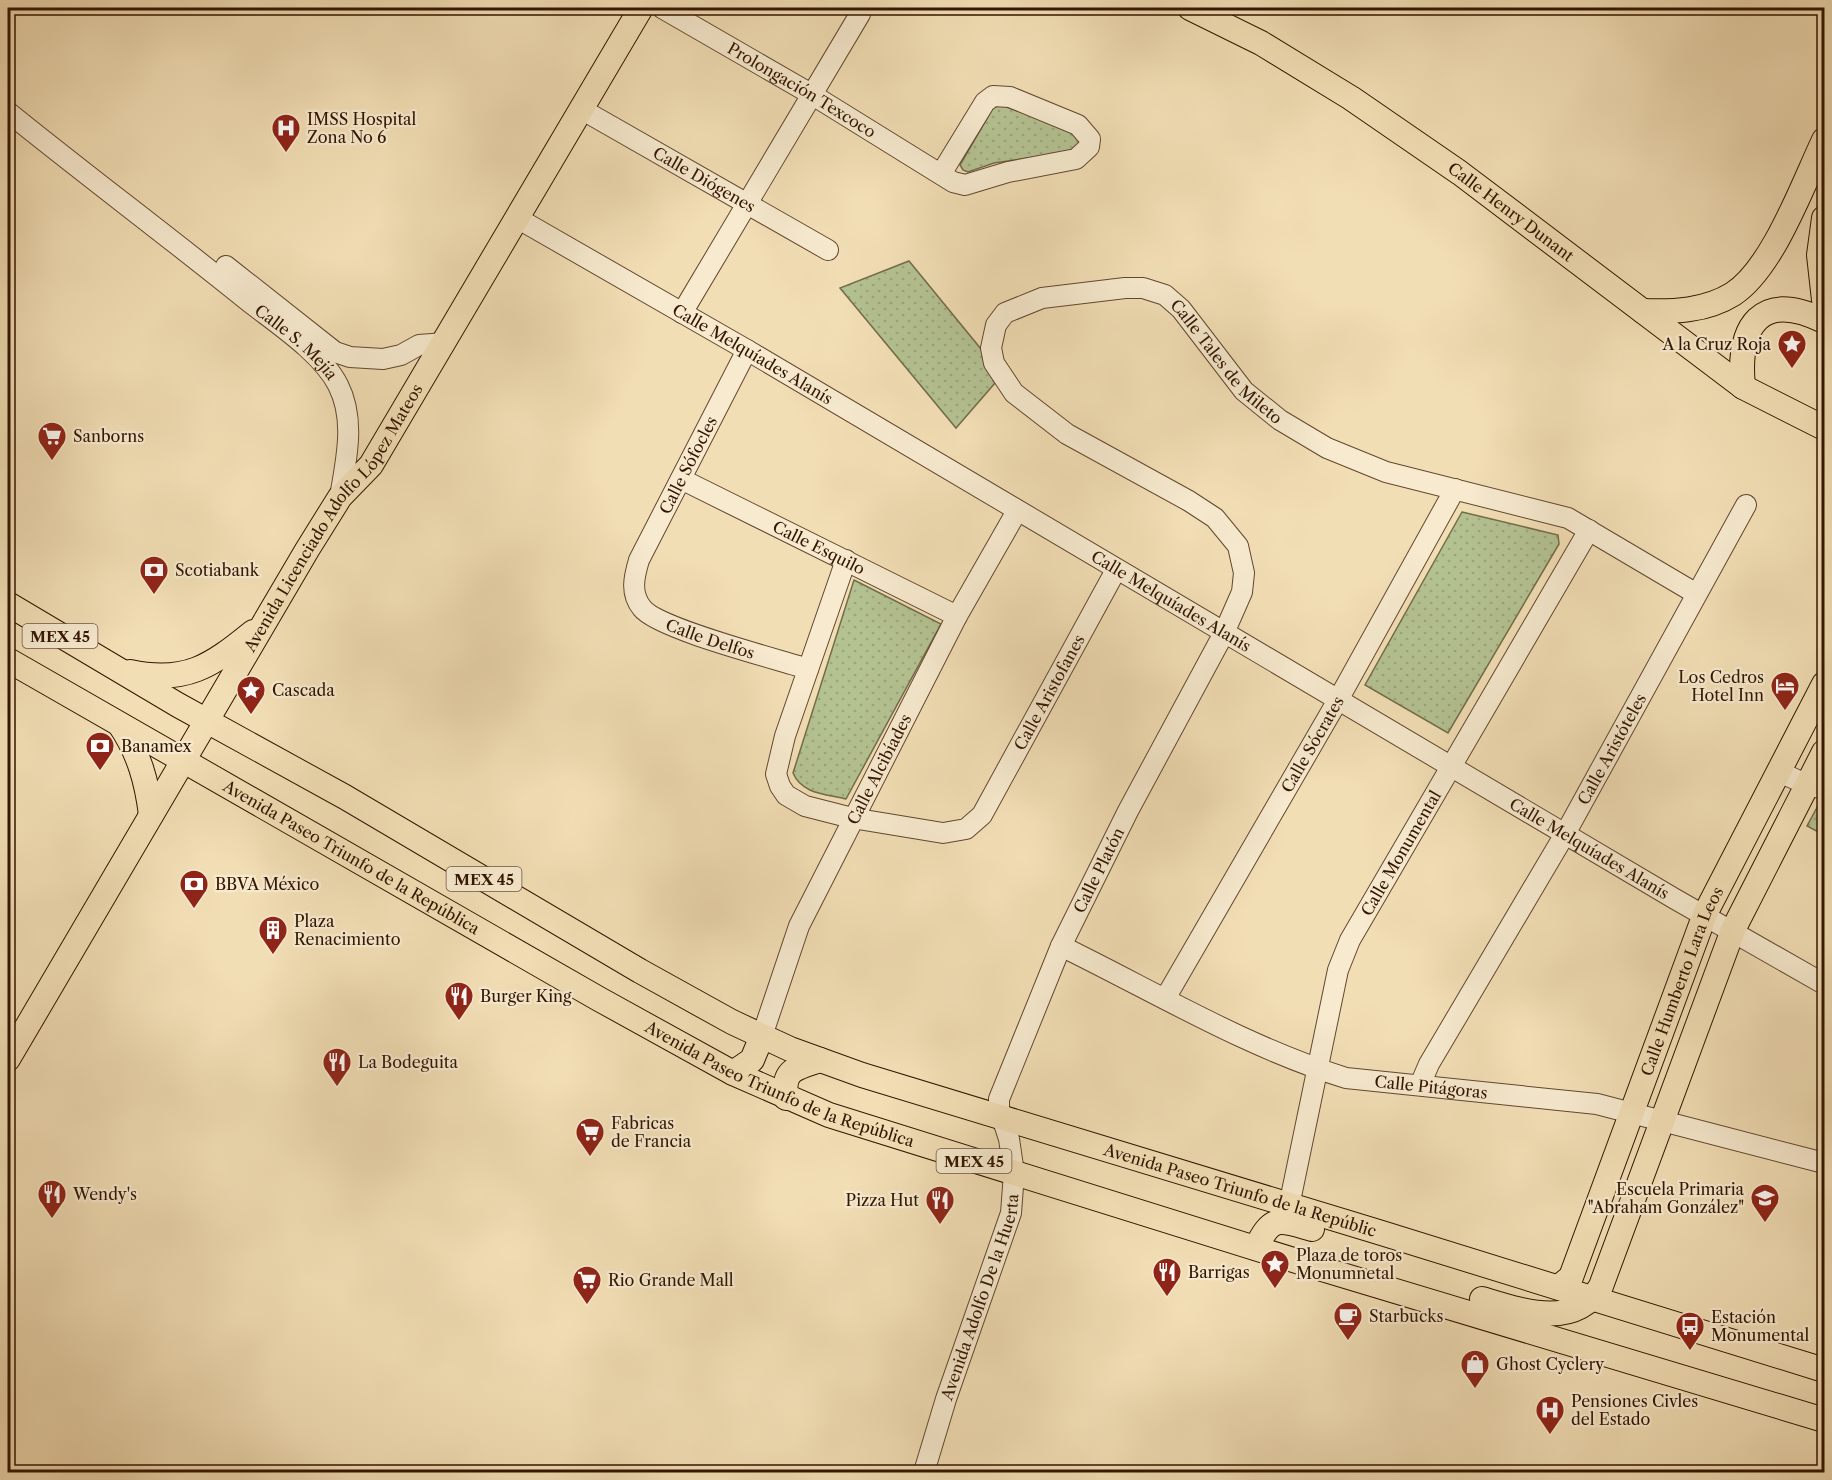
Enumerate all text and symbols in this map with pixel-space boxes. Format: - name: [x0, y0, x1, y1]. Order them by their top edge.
- street label: Prolongación Texcoco: [724, 38, 880, 142]
- place label: IMSS Hospital Zona No 6: [307, 109, 417, 147]
- hospital icon: IMSS Hospital Zona No 6: [270, 112, 302, 154]
- street label: Calle Diógenes: [650, 142, 759, 216]
- street label: Calle Henry Dunant: [1444, 158, 1578, 266]
- street label: Calle Tales de Mileto: [1167, 295, 1287, 428]
- street label: Calle Melquíades Alanís: [669, 299, 836, 408]
- street label: Calle S. Mejía: [251, 300, 342, 384]
- place icon: A la Cruz Roja: [1776, 328, 1808, 370]
- place label: A la Cruz Roja: [1661, 334, 1772, 354]
- street label: Avenida Licenciado Adolfo López Mateos: [239, 380, 427, 656]
- street label: Calle Sófocles: [655, 413, 721, 517]
- supermarket icon: Sanborns: [36, 420, 68, 462]
- place label: Sanborns: [73, 426, 144, 446]
- street label: Calle Esquilo: [769, 516, 869, 579]
- street label: Calle Melquíades Alanís: [1088, 546, 1255, 656]
- bank icon: Scotiabank: [138, 554, 170, 596]
- place label: Scotiabank: [175, 560, 260, 580]
- street label: Calle Delfos: [663, 614, 757, 663]
- road number: MEX 45: [22, 624, 98, 648]
- street label: Calle Aristofanes: [1009, 631, 1089, 754]
- place label: Los Cedros Hotel Inn: [1678, 667, 1764, 705]
- hotel icon: Los Cedros Hotel Inn: [1769, 670, 1801, 712]
- place icon: Cascada: [235, 674, 267, 716]
- place label: Cascada: [272, 680, 335, 700]
- street label: Calle Aristóteles: [1573, 690, 1650, 808]
- street label: Calle Sócrates: [1277, 693, 1348, 796]
- street label: Calle Alcibíades: [842, 711, 915, 828]
- bank icon: Banamex: [84, 730, 116, 772]
- place label: Banamex: [121, 736, 192, 756]
- street label: Avenida Paseo Triunfo de la República: [219, 775, 484, 939]
- street label: Calle Monumental: [1356, 787, 1445, 919]
- street label: Calle Melquíades Alanís: [1506, 793, 1673, 903]
- street label: Calle Platón: [1069, 824, 1128, 916]
- road number: MEX 45: [446, 867, 522, 891]
- bank icon: BBVA México: [178, 868, 210, 910]
- place label: BBVA México: [215, 874, 319, 894]
- street label: Calle Humberto Lara Leos: [1636, 883, 1727, 1079]
- place label: Plaza Renacimiento: [294, 911, 401, 949]
- building icon: Plaza Renacimiento: [257, 914, 289, 956]
- restaurant icon: Burger King: [443, 980, 475, 1022]
- place label: Burger King: [480, 986, 572, 1006]
- street label: Avenida Paseo Triunfo de la República: [641, 1016, 917, 1151]
- restaurant icon: La Bodeguita: [321, 1046, 353, 1088]
- place label: La Bodeguita: [358, 1052, 459, 1072]
- street label: Calle Pitágoras: [1374, 1071, 1489, 1103]
- place label: Fabricas de Francia: [611, 1113, 692, 1151]
- supermarket icon: Fabricas de Francia: [574, 1116, 606, 1158]
- street label: Avenida Paseo Triunfo de la Repúblic: [1101, 1139, 1379, 1241]
- road number: MEX 45: [936, 1149, 1012, 1173]
- restaurant icon: Wendy's: [36, 1178, 68, 1220]
- place label: Escuela Primaria "Abraham González": [1588, 1179, 1745, 1217]
- school or university icon: Escuela Primaria "Abraham González": [1749, 1182, 1781, 1224]
- place label: Wendy's: [72, 1184, 137, 1204]
- restaurant icon: Pizza Hut: [924, 1184, 956, 1226]
- place label: Pizza Hut: [846, 1190, 919, 1210]
- street label: Avenida Adolfo De la Huerta: [936, 1193, 1022, 1404]
- place label: Plaza de toros Monumnetal: [1296, 1245, 1402, 1283]
- place icon: Plaza de toros Monumnetal: [1259, 1248, 1291, 1290]
- restaurant icon: Barrigas: [1151, 1256, 1183, 1298]
- place label: Barrigas: [1188, 1262, 1250, 1282]
- supermarket icon: Rio Grande Mall: [571, 1264, 603, 1306]
- place label: Rio Grande Mall: [608, 1270, 734, 1290]
- cafe icon: Starbucks: [1332, 1300, 1364, 1342]
- place label: Starbucks: [1369, 1306, 1444, 1326]
- place label: Estación Monumental: [1711, 1307, 1809, 1345]
- bus stop icon: Estación Monumental: [1674, 1310, 1706, 1352]
- shop icon: Ghost Cyclery: [1459, 1348, 1491, 1390]
- place label: Ghost Cyclery: [1496, 1354, 1605, 1374]
- place label: Pensiones Civles del Estado: [1571, 1391, 1698, 1429]
- hospital icon: Pensiones Civles del Estado: [1534, 1394, 1566, 1436]

